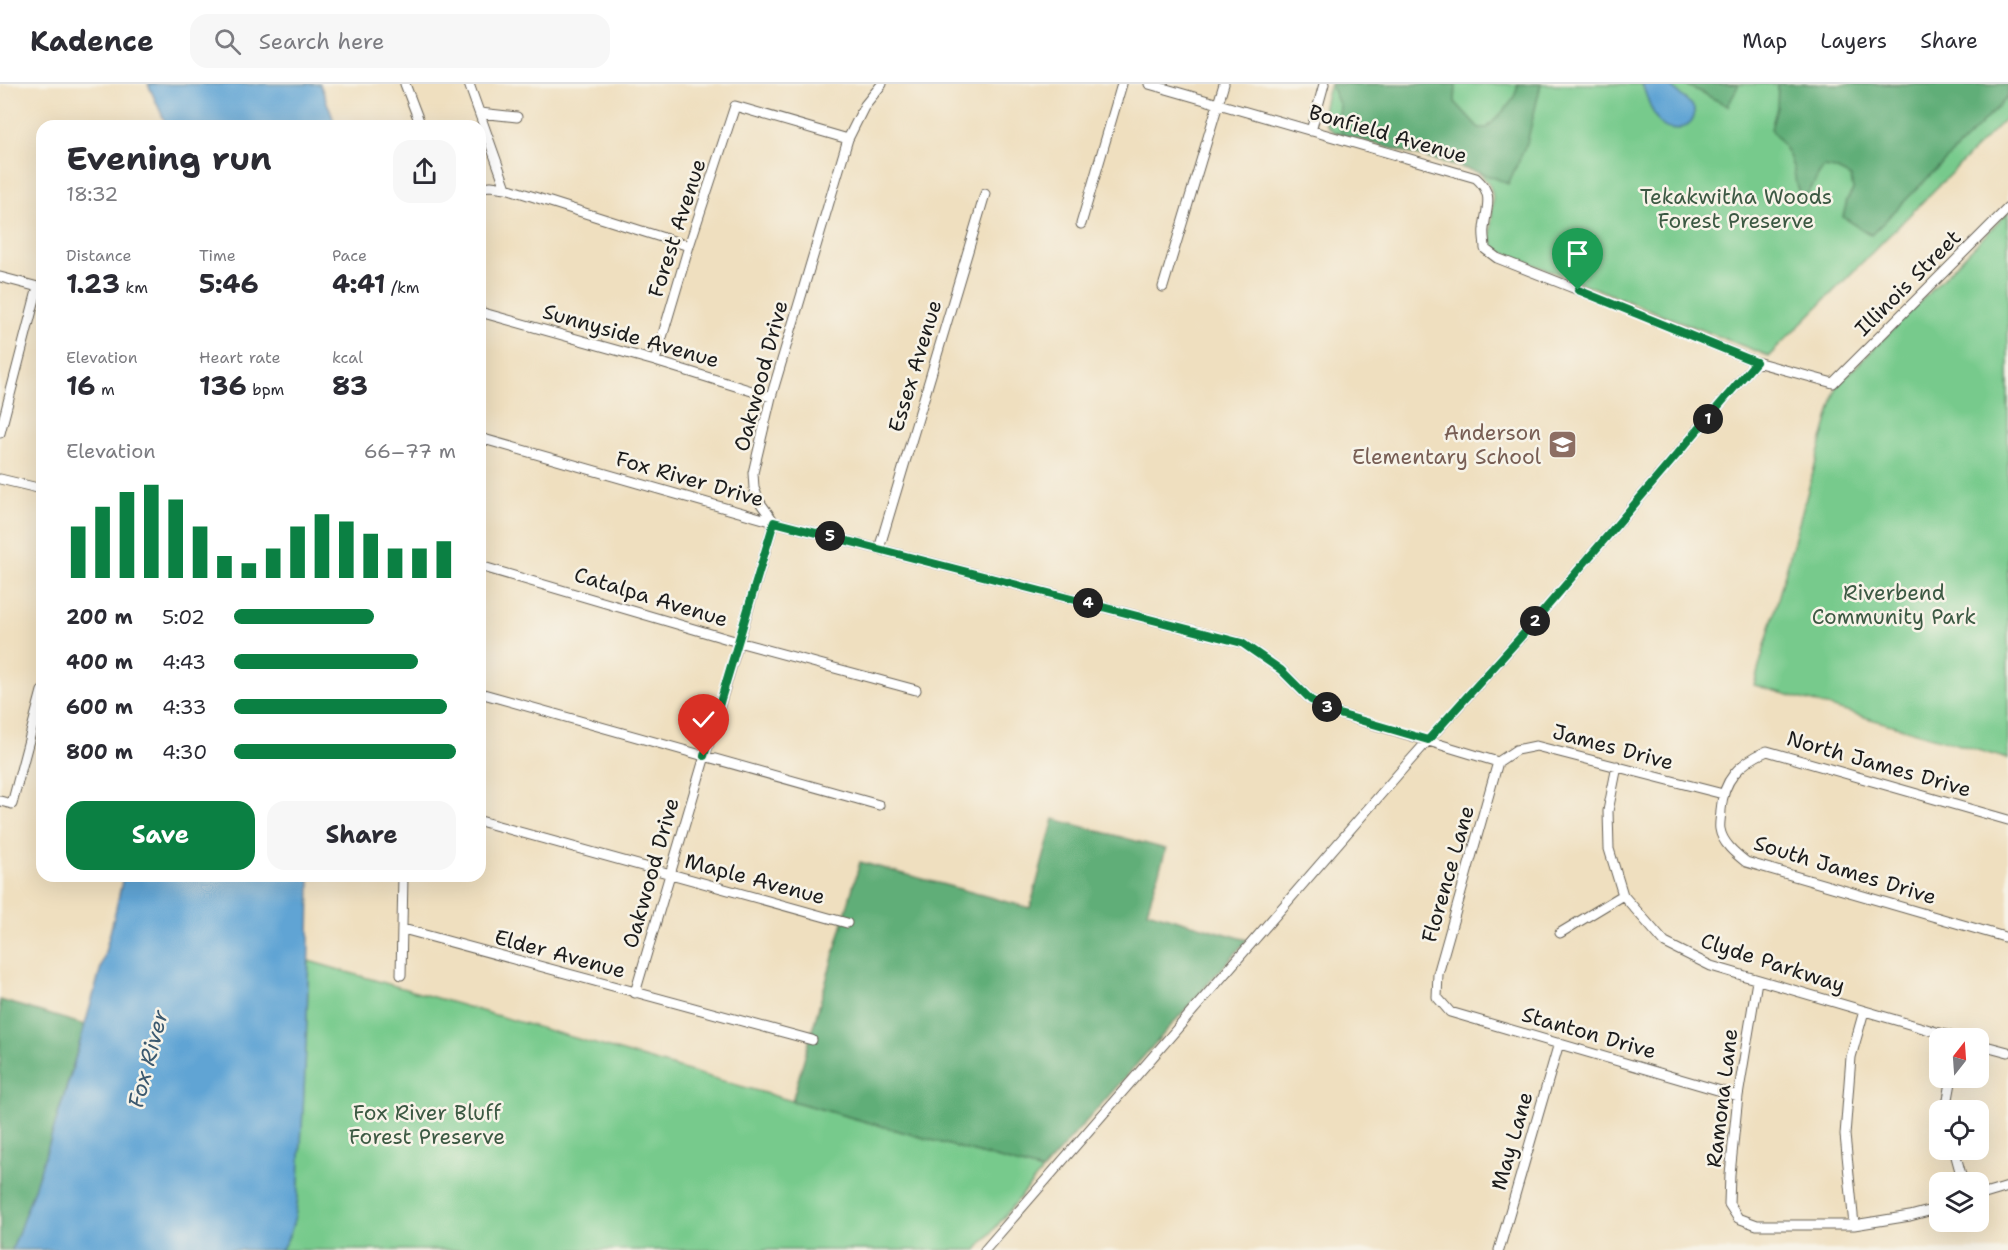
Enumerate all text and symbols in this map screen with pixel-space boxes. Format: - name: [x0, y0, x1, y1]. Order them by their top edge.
- search box: [190, 14, 610, 68]
- text: Kadence: [30, 22, 154, 60]
- icon: search: [211, 25, 244, 58]
- text: Search here: [259, 27, 385, 56]
- text: Map: [1742, 27, 1787, 55]
- text: Layers: [1820, 27, 1887, 55]
- text: Share: [1920, 27, 1978, 55]
- street label: Bonfield Avenue: [1305, 98, 1471, 170]
- text: Evening run: [66, 136, 272, 181]
- button: share: [393, 140, 456, 203]
- street label: Forest Avenue: [641, 155, 713, 301]
- text: 18:32: [66, 181, 118, 207]
- park label: Tekakwitha Woods Forest Preserve: [1640, 183, 1832, 235]
- street label: Illinois Street: [1849, 224, 1967, 342]
- pin: [1552, 228, 1603, 290]
- icon: arrive: [1561, 237, 1594, 270]
- text: Distance: [66, 245, 132, 266]
- text: Time: [199, 245, 236, 266]
- text: Pace: [332, 245, 367, 266]
- text: 1.23: [66, 266, 120, 301]
- text: 5:46: [199, 266, 259, 301]
- text: 4:41: [332, 266, 385, 301]
- text: km: [120, 277, 148, 298]
- text: /km: [385, 277, 420, 298]
- street label: Essex Avenue: [882, 296, 948, 436]
- street label: Sunnyside Avenue: [539, 297, 723, 375]
- street label: Oakwood Drive: [727, 297, 795, 455]
- text: Elevation: [66, 347, 138, 368]
- text: Heart rate: [199, 347, 281, 368]
- text: kcal: [332, 347, 363, 368]
- text: 16: [66, 368, 95, 403]
- text: 136: [199, 368, 247, 403]
- text: 83: [332, 368, 368, 403]
- text: m: [95, 379, 115, 400]
- text: bpm: [247, 379, 284, 400]
- pin: 1: [1693, 404, 1723, 434]
- text: 1: [1704, 408, 1712, 429]
- place label: Anderson Elementary School: [1352, 419, 1542, 471]
- school or university icon: Anderson Elementary School: [1546, 429, 1578, 461]
- text: Elevation: [66, 438, 156, 464]
- text: 66–77 m: [364, 438, 456, 464]
- street label: Fox River Drive: [613, 444, 767, 514]
- pin: 5: [815, 521, 845, 551]
- text: 5: [825, 525, 835, 546]
- street label: Catalpa Avenue: [571, 560, 731, 634]
- park label: Riverbend Community Park: [1812, 579, 1976, 631]
- pin: 4: [1073, 588, 1103, 618]
- text: 4: [1082, 592, 1094, 613]
- text: 200 m: [66, 604, 133, 630]
- text: 5:02: [162, 604, 205, 630]
- pin: 2: [1520, 606, 1550, 636]
- text: 2: [1529, 610, 1541, 631]
- text: 400 m: [66, 649, 133, 675]
- text: 4:43: [162, 649, 206, 675]
- pin: 3: [1312, 692, 1342, 722]
- text: 600 m: [66, 694, 133, 720]
- text: 4:33: [162, 694, 206, 720]
- pin: [678, 694, 729, 756]
- text: 3: [1321, 696, 1333, 717]
- icon: check: [687, 703, 720, 736]
- street label: James Drive: [1549, 717, 1677, 777]
- street label: North James Drive: [1783, 724, 1975, 804]
- text: 800 m: [66, 739, 133, 765]
- text: 4:30: [162, 739, 207, 765]
- street label: Oakwood Drive: [616, 794, 686, 952]
- button: Save: [66, 801, 255, 870]
- button: Share: [267, 801, 456, 870]
- street label: Florence Lane: [1415, 802, 1481, 946]
- street label: South James Drive: [1750, 829, 1940, 911]
- street label: Maple Avenue: [682, 847, 828, 911]
- street label: Elder Avenue: [491, 923, 629, 985]
- street label: Clyde Parkway: [1697, 926, 1849, 1000]
- street label: Stanton Drive: [1519, 1000, 1659, 1066]
- water label: Fox River: [121, 1006, 175, 1111]
- street label: Ramona Lane: [1700, 1027, 1744, 1169]
- north arrow: [1929, 1028, 1989, 1088]
- map controls: [1929, 1028, 1989, 1232]
- street label: May Lane: [1485, 1089, 1539, 1193]
- park label: Fox River Bluff Forest Preserve: [349, 1099, 505, 1151]
- button: locate: [1929, 1100, 1989, 1160]
- button: layers: [1929, 1172, 1989, 1232]

